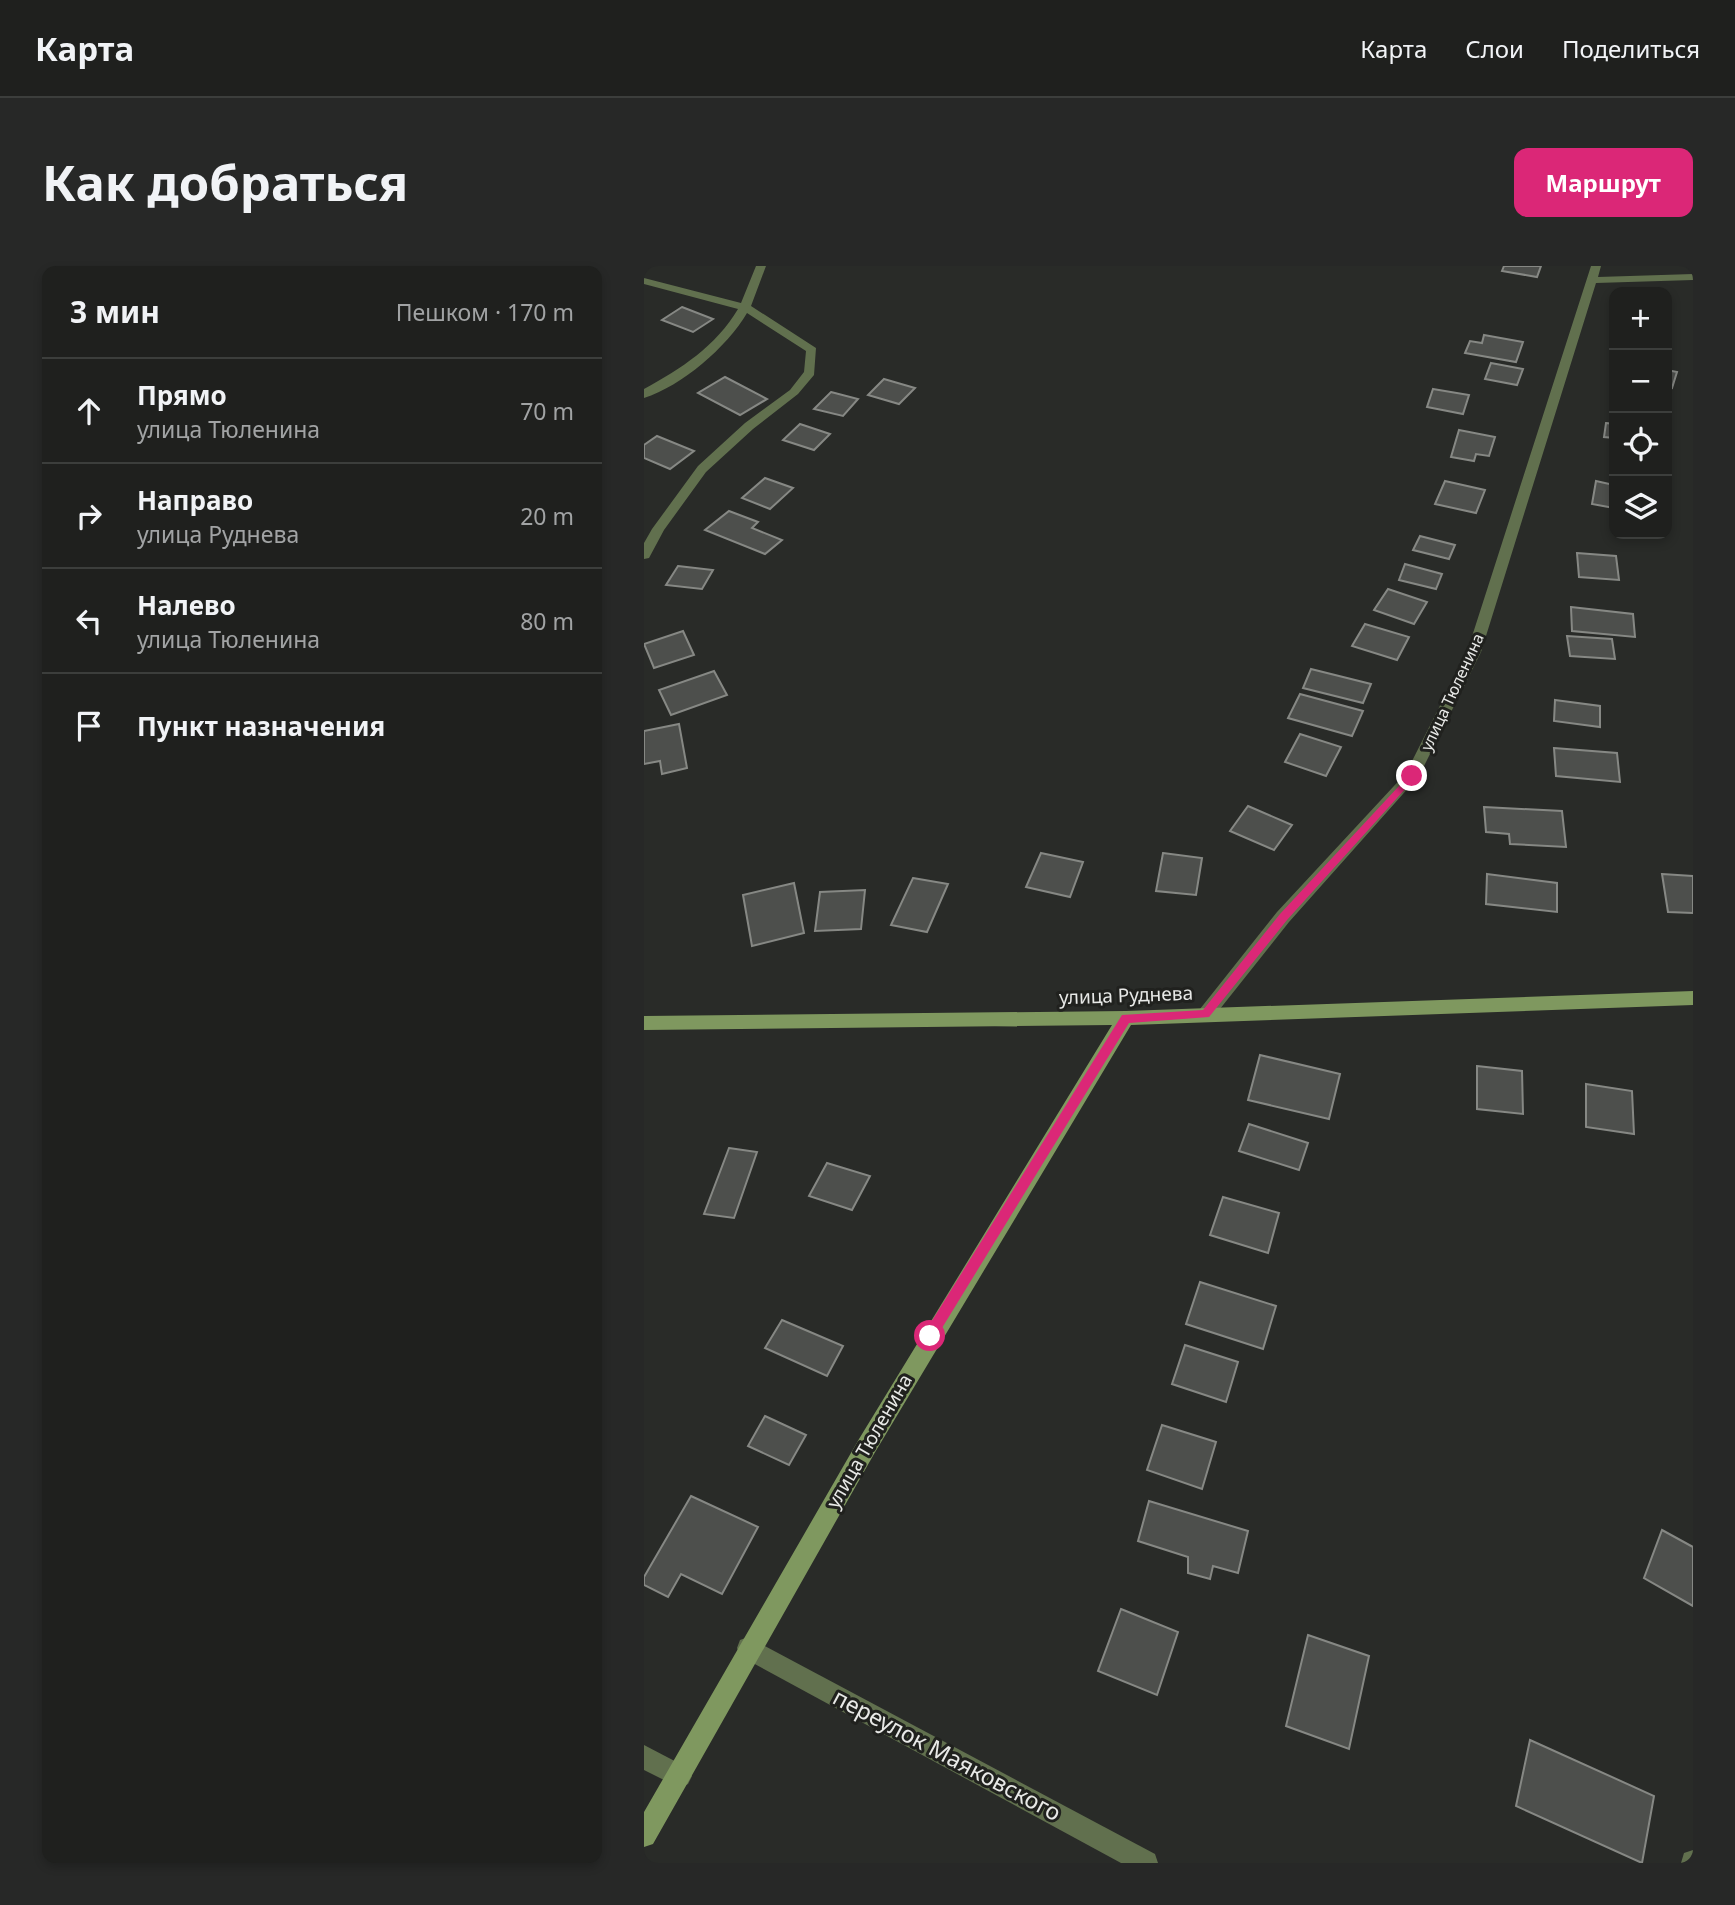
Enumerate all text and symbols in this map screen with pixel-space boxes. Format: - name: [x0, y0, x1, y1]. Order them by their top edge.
- text: Карта: [35, 26, 134, 71]
- text: Карта: [1360, 32, 1427, 65]
- text: Слои: [1465, 32, 1524, 65]
- text: Поделиться: [1562, 32, 1700, 65]
- button: Маршрут: [1514, 148, 1693, 217]
- text: Как добраться: [42, 149, 408, 215]
- map controls: [1609, 287, 1672, 539]
- button: +: [1609, 287, 1672, 350]
- text: 3 мин: [70, 291, 160, 332]
- text: Пешком · 170 m: [396, 296, 574, 328]
- button: −: [1609, 350, 1672, 413]
- text: Прямо: [137, 377, 227, 413]
- icon: ahead: [70, 392, 108, 430]
- text: 70 m: [520, 395, 574, 427]
- text: улица Тюленина: [137, 413, 320, 445]
- button: locate: [1609, 413, 1672, 476]
- button: layers: [1609, 476, 1672, 539]
- text: Направо: [137, 482, 253, 518]
- icon: right: [70, 497, 108, 535]
- text: 20 m: [520, 500, 574, 532]
- text: улица Руднева: [137, 518, 299, 550]
- text: Налево: [137, 587, 236, 623]
- icon: left: [70, 602, 108, 640]
- text: 80 m: [520, 605, 574, 637]
- text: улица Тюленина: [137, 623, 320, 655]
- street label: улица Тюленина: [1415, 630, 1489, 754]
- icon: arrive: [70, 707, 108, 745]
- text: Пункт назначения: [137, 708, 385, 744]
- route end: [1396, 760, 1427, 791]
- street label: улица Руднева: [1059, 980, 1193, 1010]
- route start: [914, 1320, 945, 1351]
- street label: улица Тюленина: [820, 1369, 918, 1513]
- street label: переулок Маяковского: [828, 1680, 1067, 1828]

